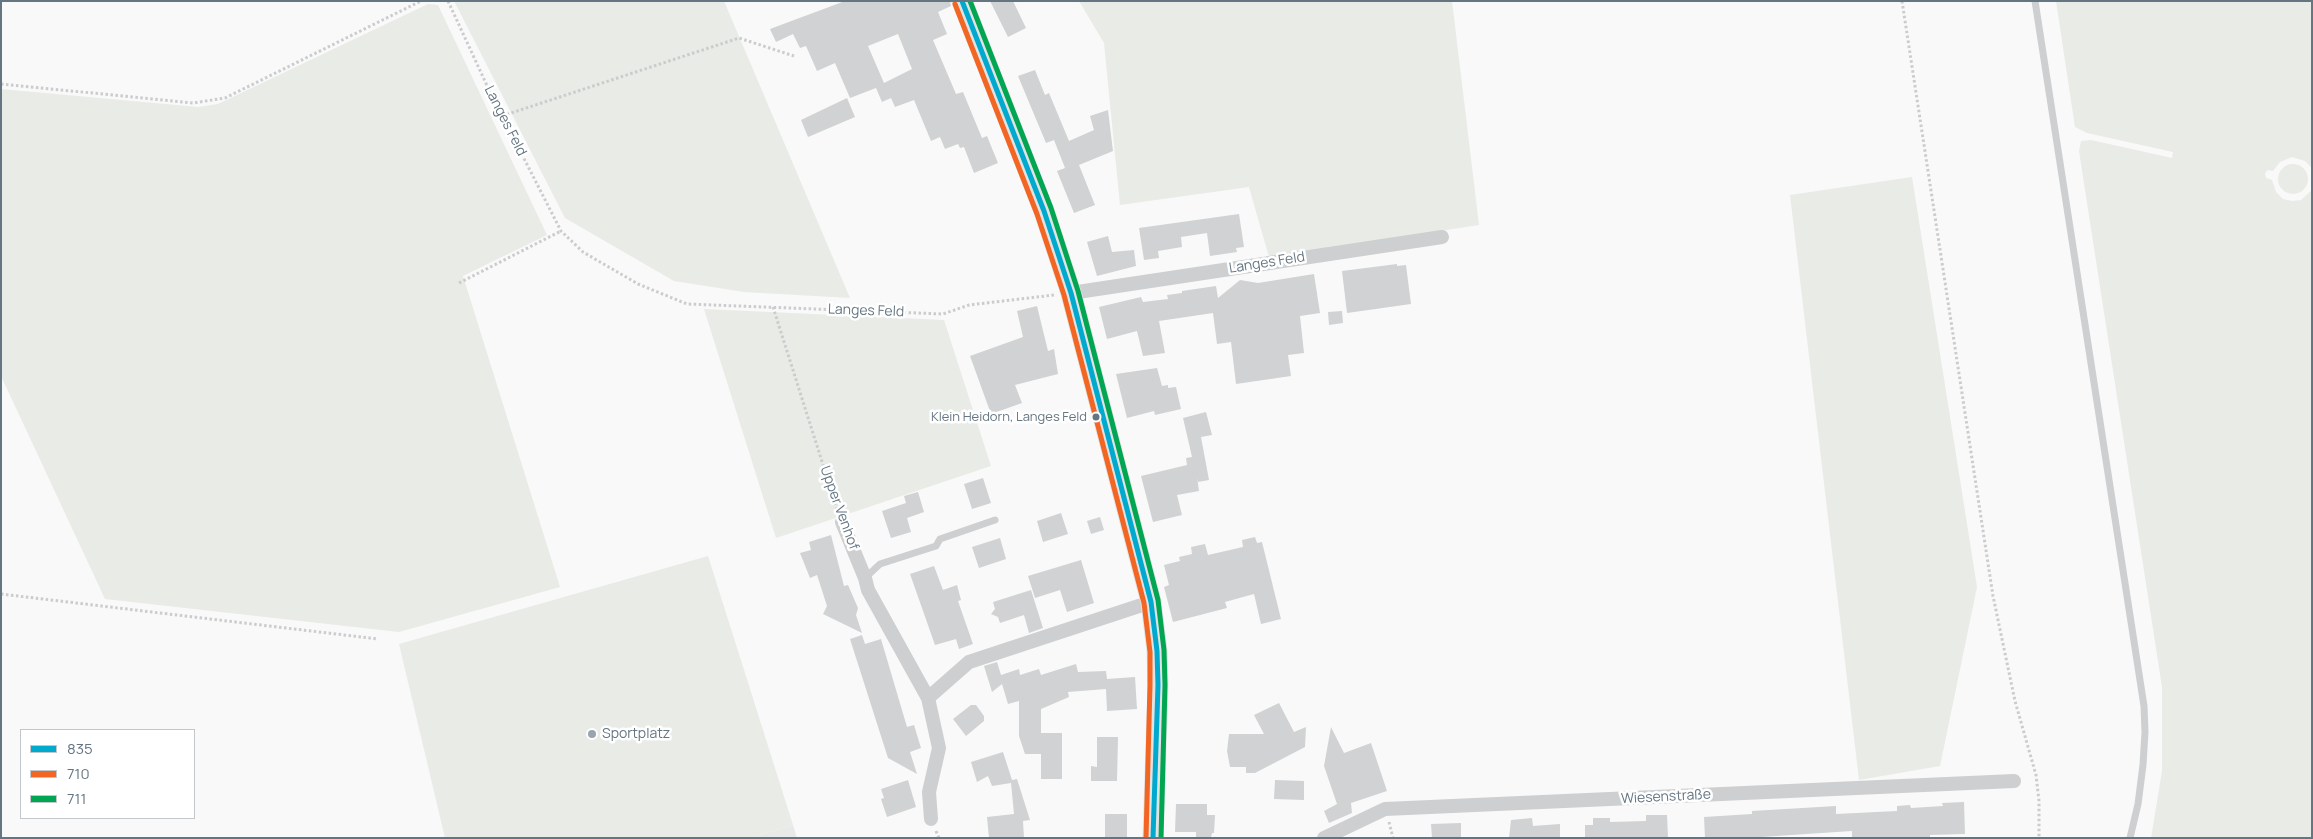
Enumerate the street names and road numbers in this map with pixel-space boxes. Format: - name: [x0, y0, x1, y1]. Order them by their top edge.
- street label: Langes Feld: [480, 83, 530, 159]
- street label: Langes Feld: [1228, 249, 1306, 277]
- street label: Langes Feld: [828, 301, 904, 321]
- street label: Upper Venhof: [816, 464, 862, 552]
- street label: Wiesenstraße: [1621, 786, 1711, 808]

